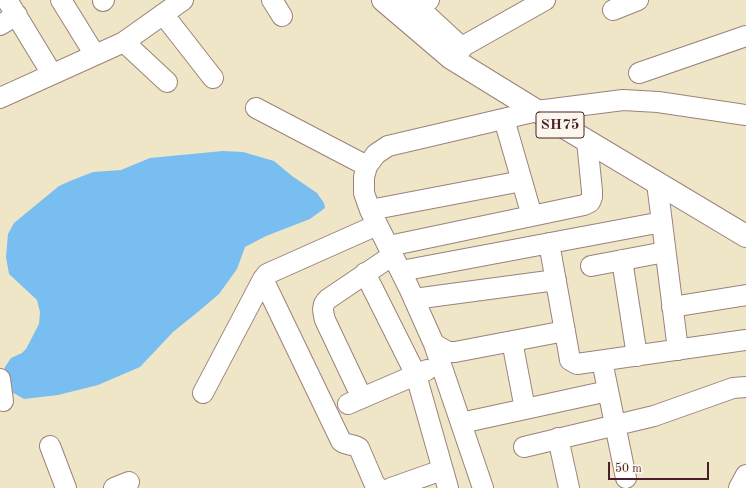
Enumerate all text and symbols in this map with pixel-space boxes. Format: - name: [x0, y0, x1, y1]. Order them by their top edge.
- road number: SH75: [536, 112, 584, 138]
- scale bar: [610, 454, 711, 480]
- text: 50 m: [615, 463, 642, 475]

